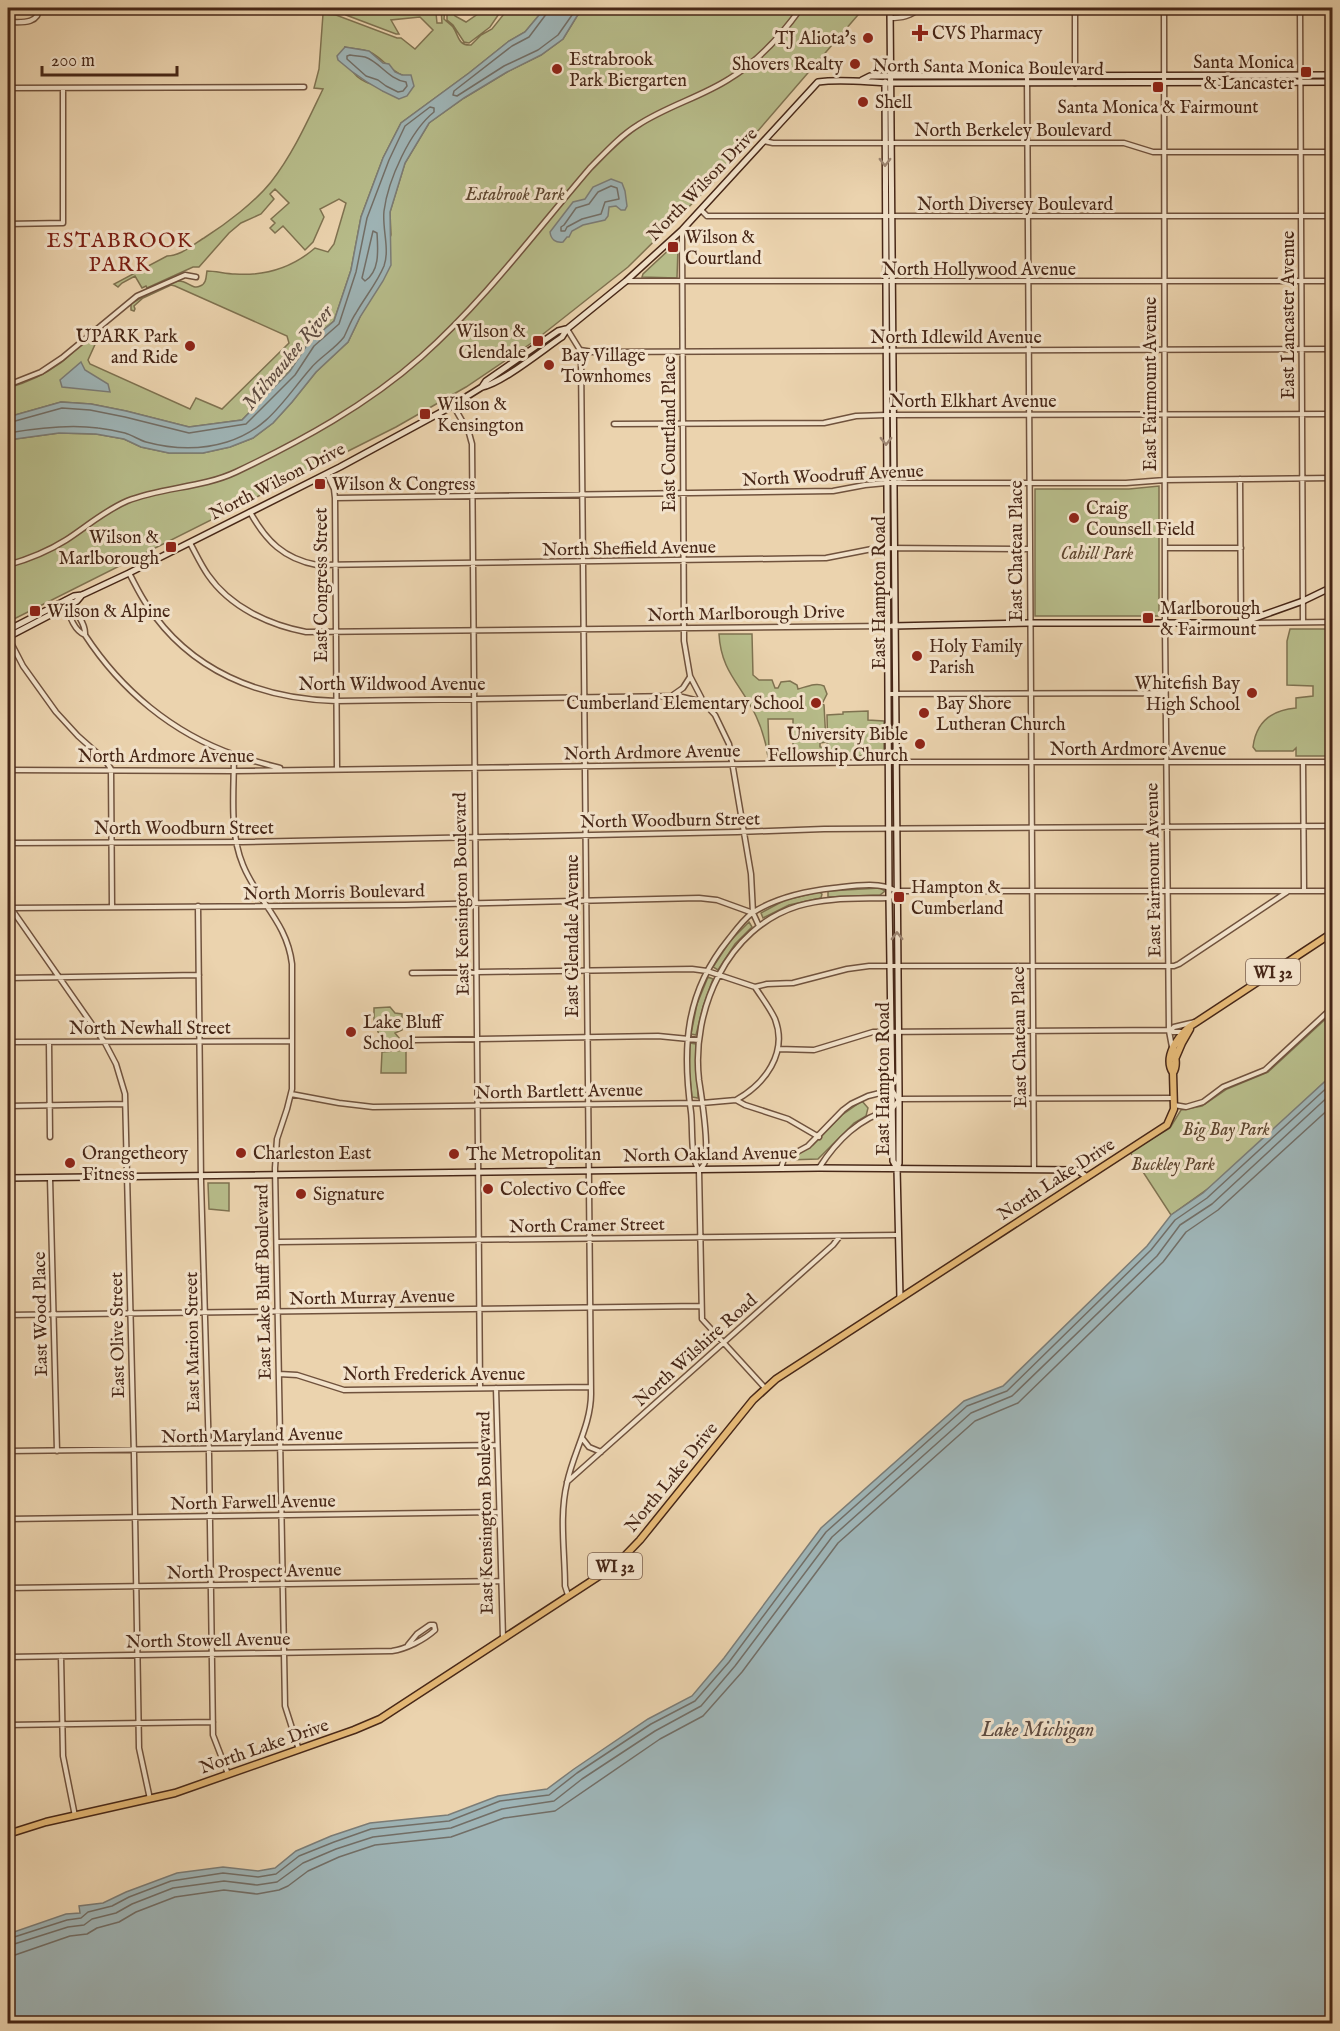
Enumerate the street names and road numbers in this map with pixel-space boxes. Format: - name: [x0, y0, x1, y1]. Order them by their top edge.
- street label: North Santa Monica Boulevard: [872, 55, 1104, 82]
- street label: North Berkeley Boulevard: [914, 120, 1112, 143]
- street label: North Wilson Drive: [643, 123, 763, 247]
- street label: North Diversey Boulevard: [917, 194, 1114, 217]
- street label: East Lancaster Avenue: [1278, 231, 1301, 399]
- street label: North Hollywood Avenue: [882, 259, 1076, 282]
- street label: East Fairmount Avenue: [1140, 297, 1163, 471]
- street label: North Idlewild Avenue: [870, 327, 1042, 350]
- street label: East Courtland Place: [659, 356, 682, 512]
- street label: North Elkhart Avenue: [889, 391, 1057, 414]
- street label: North Wilson Drive: [206, 438, 349, 526]
- street label: North Woodruff Avenue: [742, 460, 924, 493]
- street label: East Chateau Place: [1006, 480, 1029, 622]
- street label: East Congress Street: [311, 508, 334, 662]
- street label: East Hampton Road: [869, 516, 892, 670]
- street label: North Sheffield Avenue: [542, 536, 716, 563]
- street label: North Marlborough Drive: [647, 601, 845, 628]
- street label: North Wildwood Avenue: [299, 674, 485, 697]
- street label: North Ardmore Avenue: [1050, 739, 1226, 762]
- street label: North Ardmore Avenue: [564, 740, 741, 767]
- street label: North Ardmore Avenue: [78, 746, 254, 769]
- street label: East Fairmount Avenue: [1141, 783, 1168, 957]
- street label: East Kensington Boulevard: [449, 792, 476, 996]
- street label: North Woodburn Street: [580, 808, 760, 835]
- street label: North Woodburn Street: [94, 818, 274, 841]
- street label: East Glendale Avenue: [562, 854, 585, 1018]
- street label: North Morris Boulevard: [243, 880, 425, 907]
- road number: WI 32: [1246, 959, 1300, 985]
- street label: East Chateau Place: [1008, 966, 1033, 1108]
- street label: East Hampton Road: [873, 1002, 896, 1156]
- street label: North Newhall Street: [69, 1018, 231, 1041]
- street label: North Bartlett Avenue: [475, 1080, 643, 1105]
- street label: North Lake Drive: [994, 1134, 1120, 1227]
- street label: North Oakland Avenue: [623, 1142, 797, 1169]
- street label: East Lake Bluff Boulevard: [251, 1184, 278, 1380]
- street label: North Cramer Street: [509, 1214, 665, 1239]
- street label: East Wood Place: [29, 1251, 54, 1377]
- street label: East Marion Street: [181, 1271, 206, 1412]
- street label: East Olive Street: [106, 1272, 131, 1398]
- street label: North Murray Avenue: [289, 1286, 455, 1311]
- street label: North Wilshire Road: [630, 1289, 763, 1413]
- street label: North Frederick Avenue: [343, 1364, 525, 1387]
- street label: East Kensington Boulevard: [473, 1411, 500, 1615]
- street label: North Lake Drive: [621, 1418, 724, 1538]
- street label: North Maryland Avenue: [161, 1423, 343, 1450]
- street label: North Farwell Avenue: [170, 1491, 336, 1516]
- road number: WI 32: [588, 1553, 642, 1579]
- street label: North Prospect Avenue: [166, 1559, 342, 1586]
- street label: North Stowell Avenue: [125, 1629, 291, 1654]
- street label: North Lake Drive: [197, 1715, 332, 1780]

